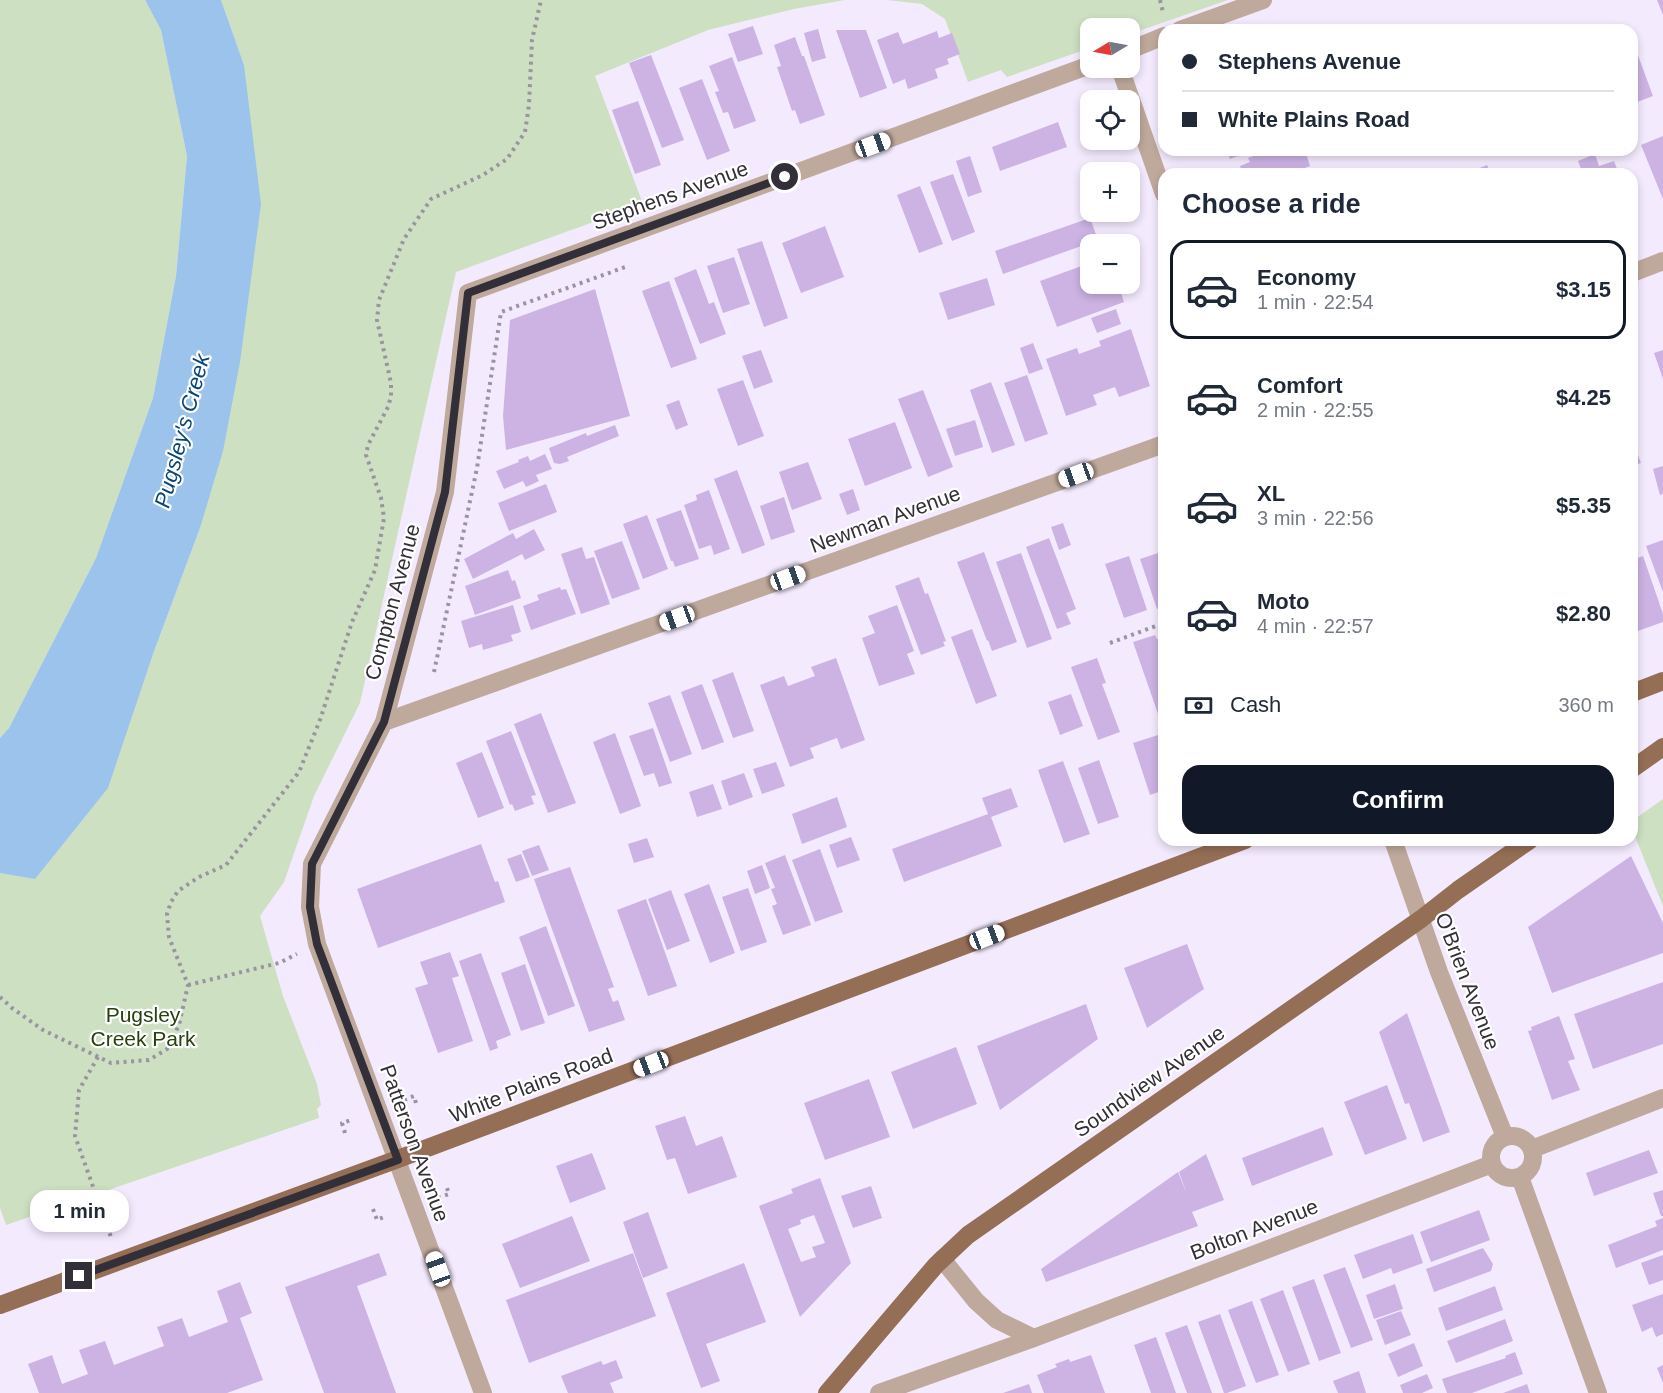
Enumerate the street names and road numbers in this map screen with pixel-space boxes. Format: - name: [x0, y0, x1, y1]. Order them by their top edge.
- street label: Stephens Avenue: [589, 156, 751, 234]
- street label: Newman Avenue: [807, 481, 963, 557]
- street label: Compton Avenue: [360, 521, 424, 683]
- street label: O'Brien Avenue: [1431, 909, 1505, 1053]
- street label: Soundview Avenue: [1069, 1020, 1229, 1142]
- street label: White Plains Road: [446, 1043, 616, 1127]
- street label: Patterson Avenue: [376, 1061, 454, 1225]
- street label: Bolton Avenue: [1187, 1194, 1321, 1264]

